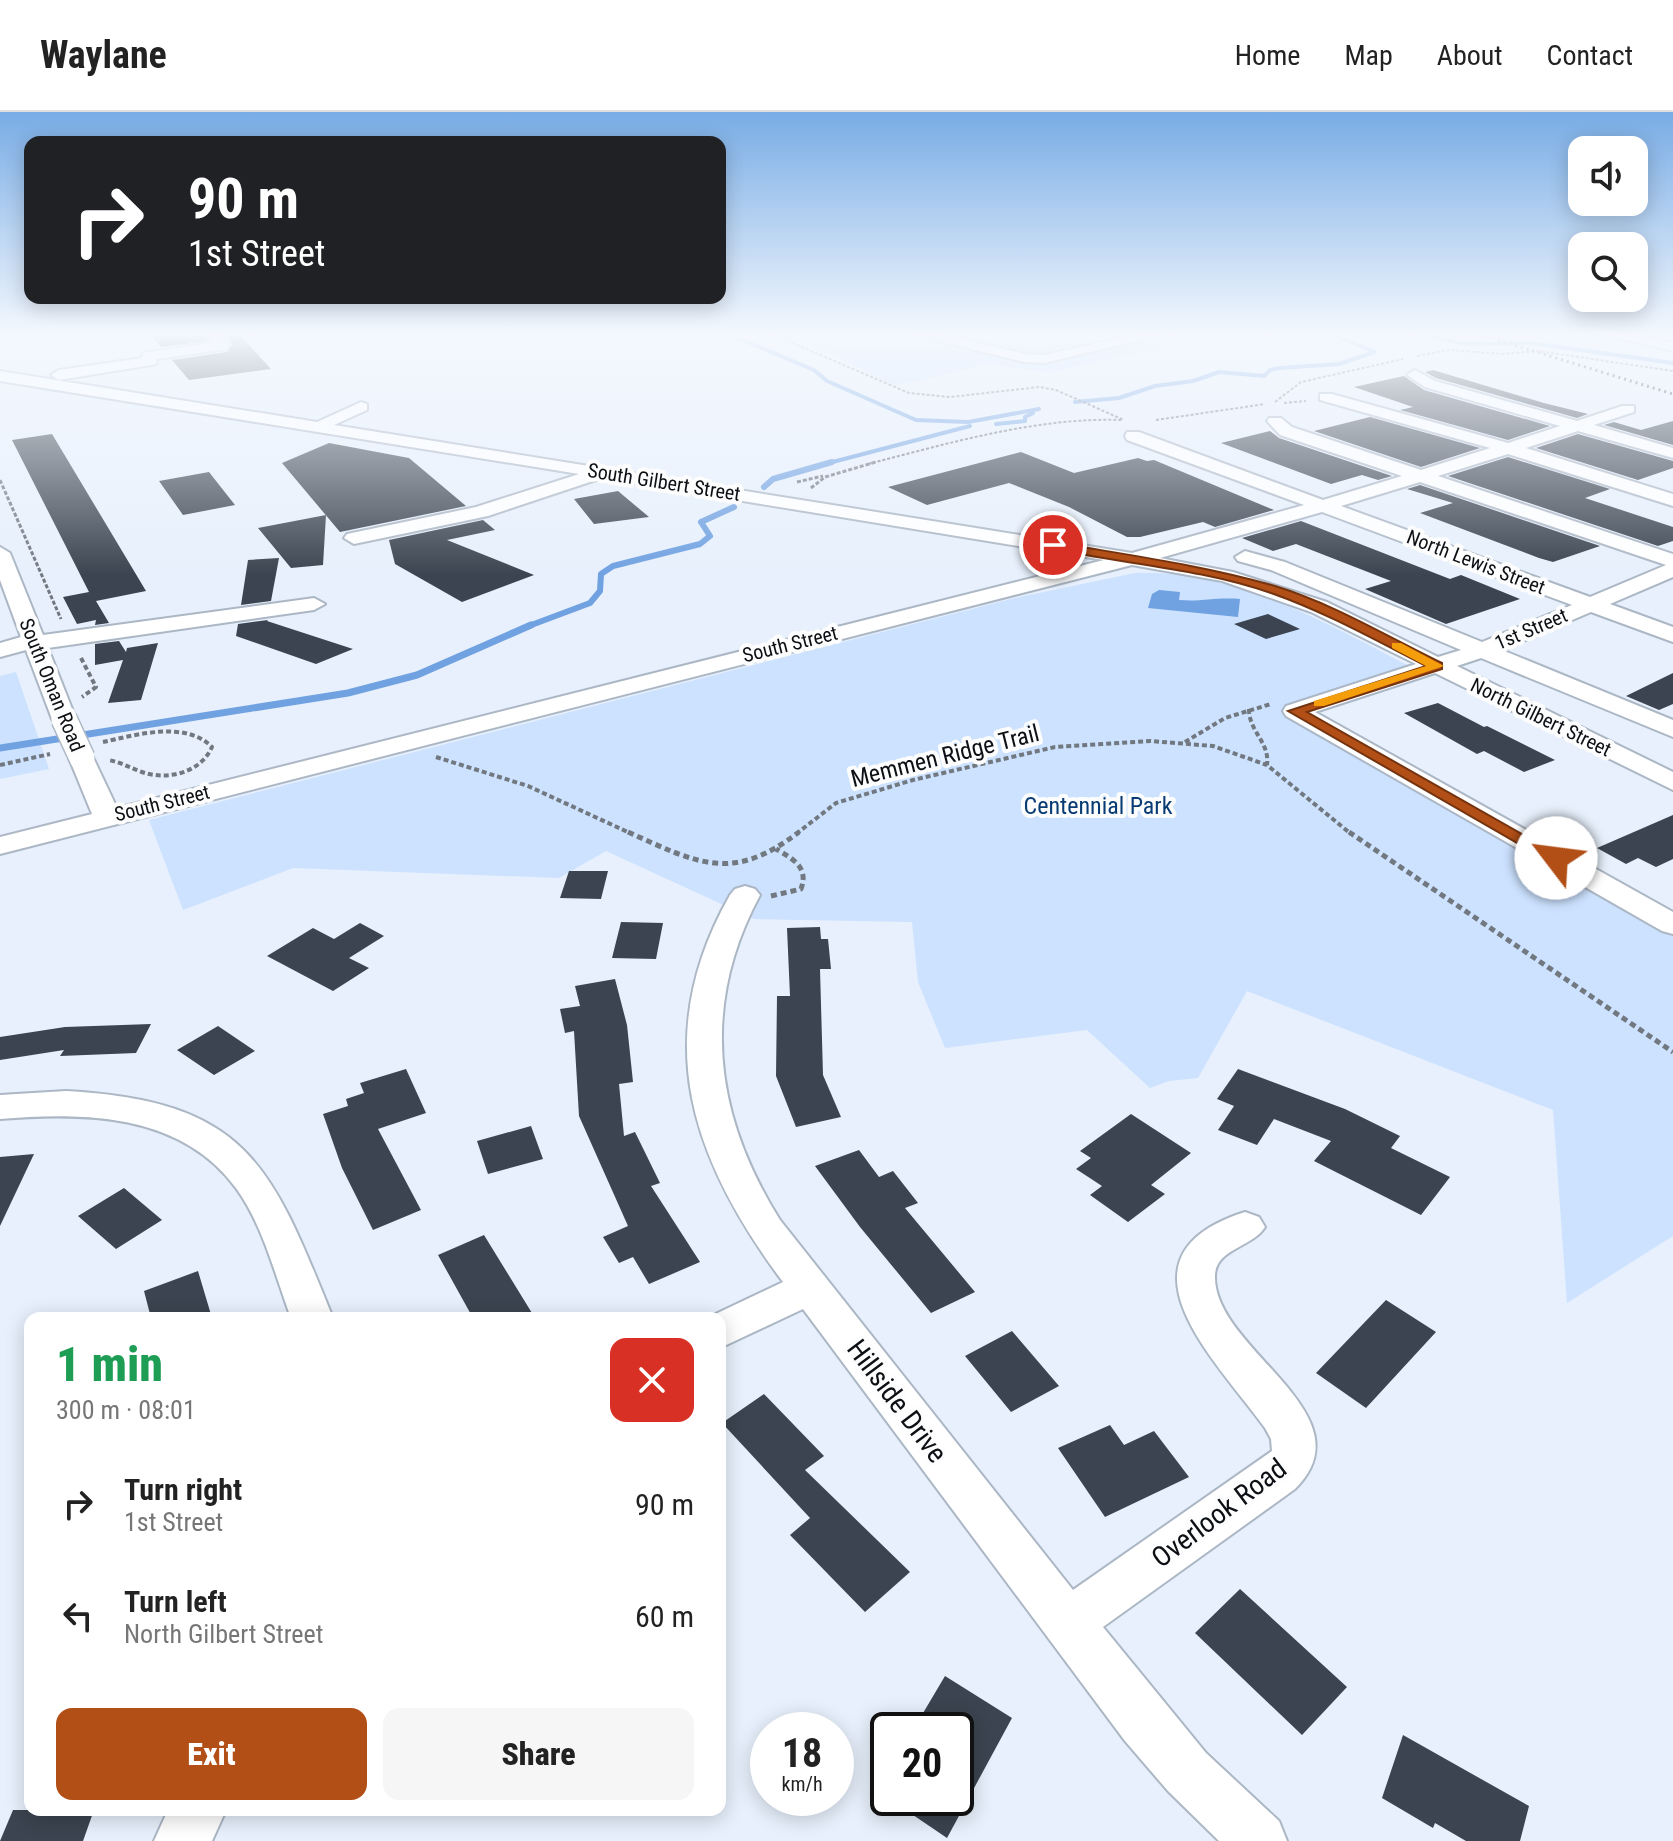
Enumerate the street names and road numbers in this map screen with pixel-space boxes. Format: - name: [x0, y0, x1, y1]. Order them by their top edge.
- street label: South Gilbert Street: [586, 458, 742, 506]
- street label: North Lewis Street: [1403, 525, 1549, 599]
- street label: 1st Street: [1491, 603, 1571, 655]
- street label: South Oman Road: [14, 615, 90, 755]
- street label: South Street: [740, 621, 840, 667]
- street label: North Gilbert Street: [1467, 673, 1615, 761]
- street label: Memmen Ridge Trail: [848, 719, 1042, 793]
- street label: South Street: [112, 780, 212, 826]
- street label: Hillside Drive: [840, 1333, 954, 1469]
- street label: Overlook Road: [1145, 1452, 1293, 1574]

